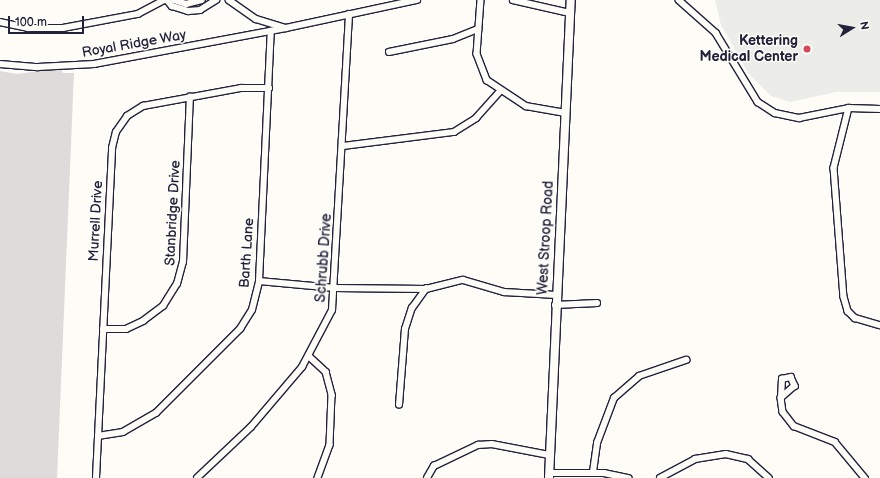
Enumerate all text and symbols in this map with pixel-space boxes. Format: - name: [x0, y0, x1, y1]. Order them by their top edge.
- scale bar: [10, 8, 86, 34]
- north arrow: [832, 8, 872, 48]
- text: 100 m: [15, 15, 47, 30]
- text: N: [857, 20, 871, 31]
- street label: Royal Ridge Way: [80, 27, 188, 61]
- place label: Kettering Medical Center: [699, 33, 798, 66]
- marker: Kettering Medical Center: [801, 43, 813, 55]
- street label: Stanbridge Drive: [162, 160, 184, 266]
- street label: Murrell Drive: [85, 180, 107, 262]
- street label: West Stroop Road: [535, 180, 557, 296]
- street label: Schrubb Drive: [313, 213, 335, 303]
- street label: Barth Lane: [236, 217, 258, 289]

